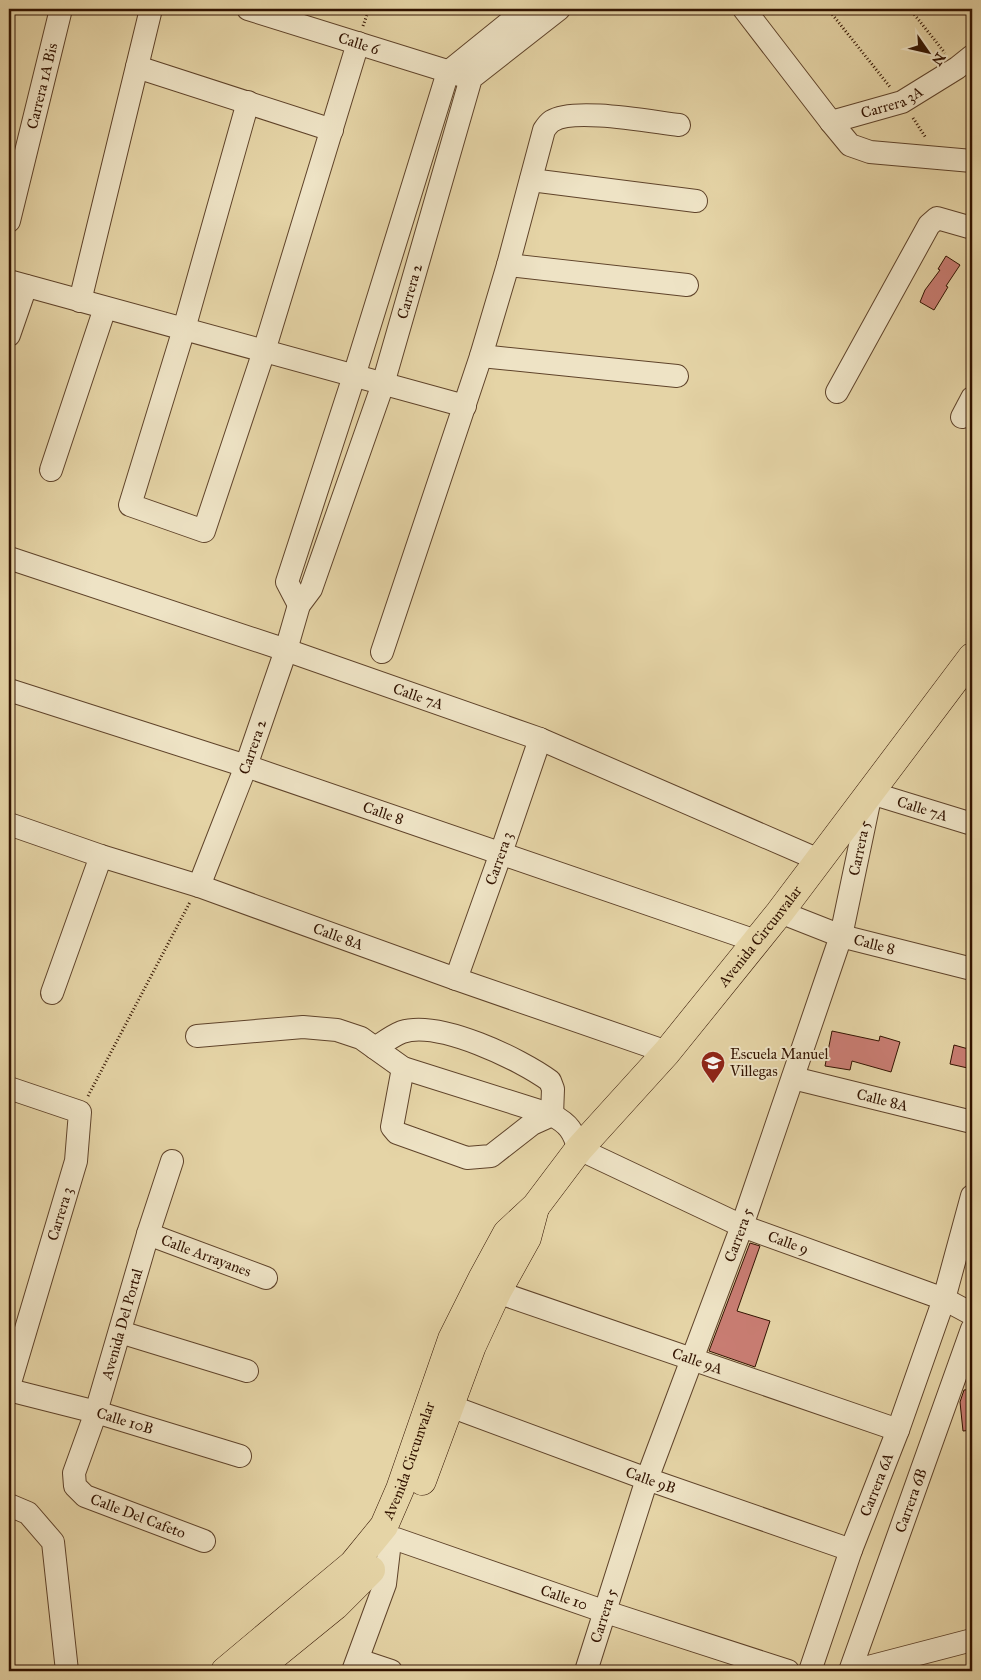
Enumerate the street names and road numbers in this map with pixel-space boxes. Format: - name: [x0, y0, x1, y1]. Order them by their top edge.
- street label: Calle 6: [336, 29, 383, 59]
- street label: Carrera 1A Bis: [23, 41, 61, 131]
- street label: Carrera 3A: [859, 82, 926, 122]
- street label: Carrera 2: [393, 261, 426, 321]
- street label: Calle 7A: [391, 679, 446, 713]
- street label: Carrera 2: [235, 717, 270, 777]
- street label: Calle 7A: [895, 792, 950, 825]
- street label: Calle 8: [360, 798, 406, 828]
- street label: Carrera 5: [845, 819, 874, 877]
- street label: Carrera 3: [481, 829, 517, 887]
- street label: Avenida Circunvalar: [714, 882, 806, 991]
- street label: Calle 8A: [311, 919, 366, 954]
- street label: Calle 8: [852, 931, 897, 958]
- street label: Calle 8A: [855, 1085, 910, 1115]
- street label: Carrera 3: [43, 1185, 77, 1243]
- street label: Carrera 5: [720, 1206, 756, 1265]
- street label: Calle 9: [765, 1227, 811, 1258]
- street label: Calle Arrayanes: [159, 1231, 254, 1281]
- street label: Avenida Del Portal: [97, 1266, 147, 1383]
- street label: Calle 9A: [670, 1344, 725, 1378]
- street label: Avenida Circunvalar: [379, 1399, 439, 1523]
- street label: Calle 10B: [94, 1404, 156, 1438]
- street label: Carrera 6A: [856, 1450, 897, 1519]
- street label: Calle 9B: [623, 1463, 678, 1497]
- street label: Carrera 6B: [891, 1466, 931, 1535]
- street label: Calle Del Cafeto: [88, 1490, 188, 1542]
- street label: Calle 10: [538, 1581, 590, 1614]
- street label: Carrera 5: [586, 1586, 621, 1645]

